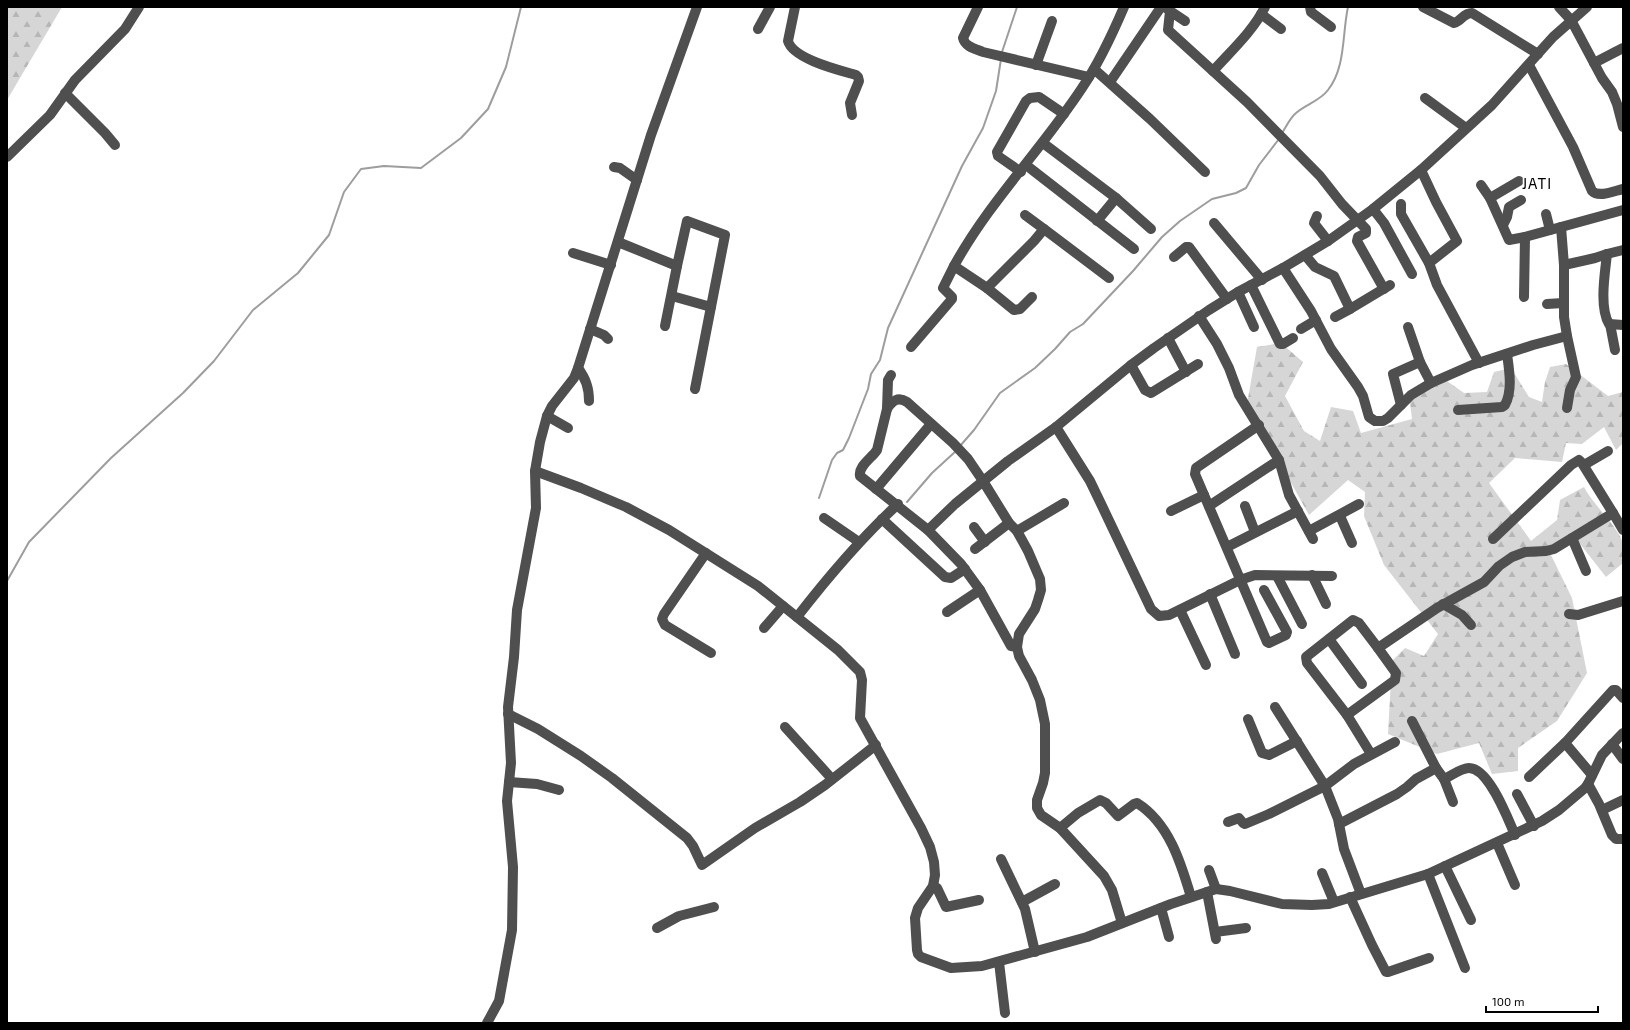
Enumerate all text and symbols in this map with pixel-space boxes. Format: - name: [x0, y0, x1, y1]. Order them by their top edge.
- district label: JATI: [1522, 174, 1552, 192]
- scale bar: [1486, 988, 1598, 1014]
- text: 100 m: [1492, 994, 1524, 1008]

